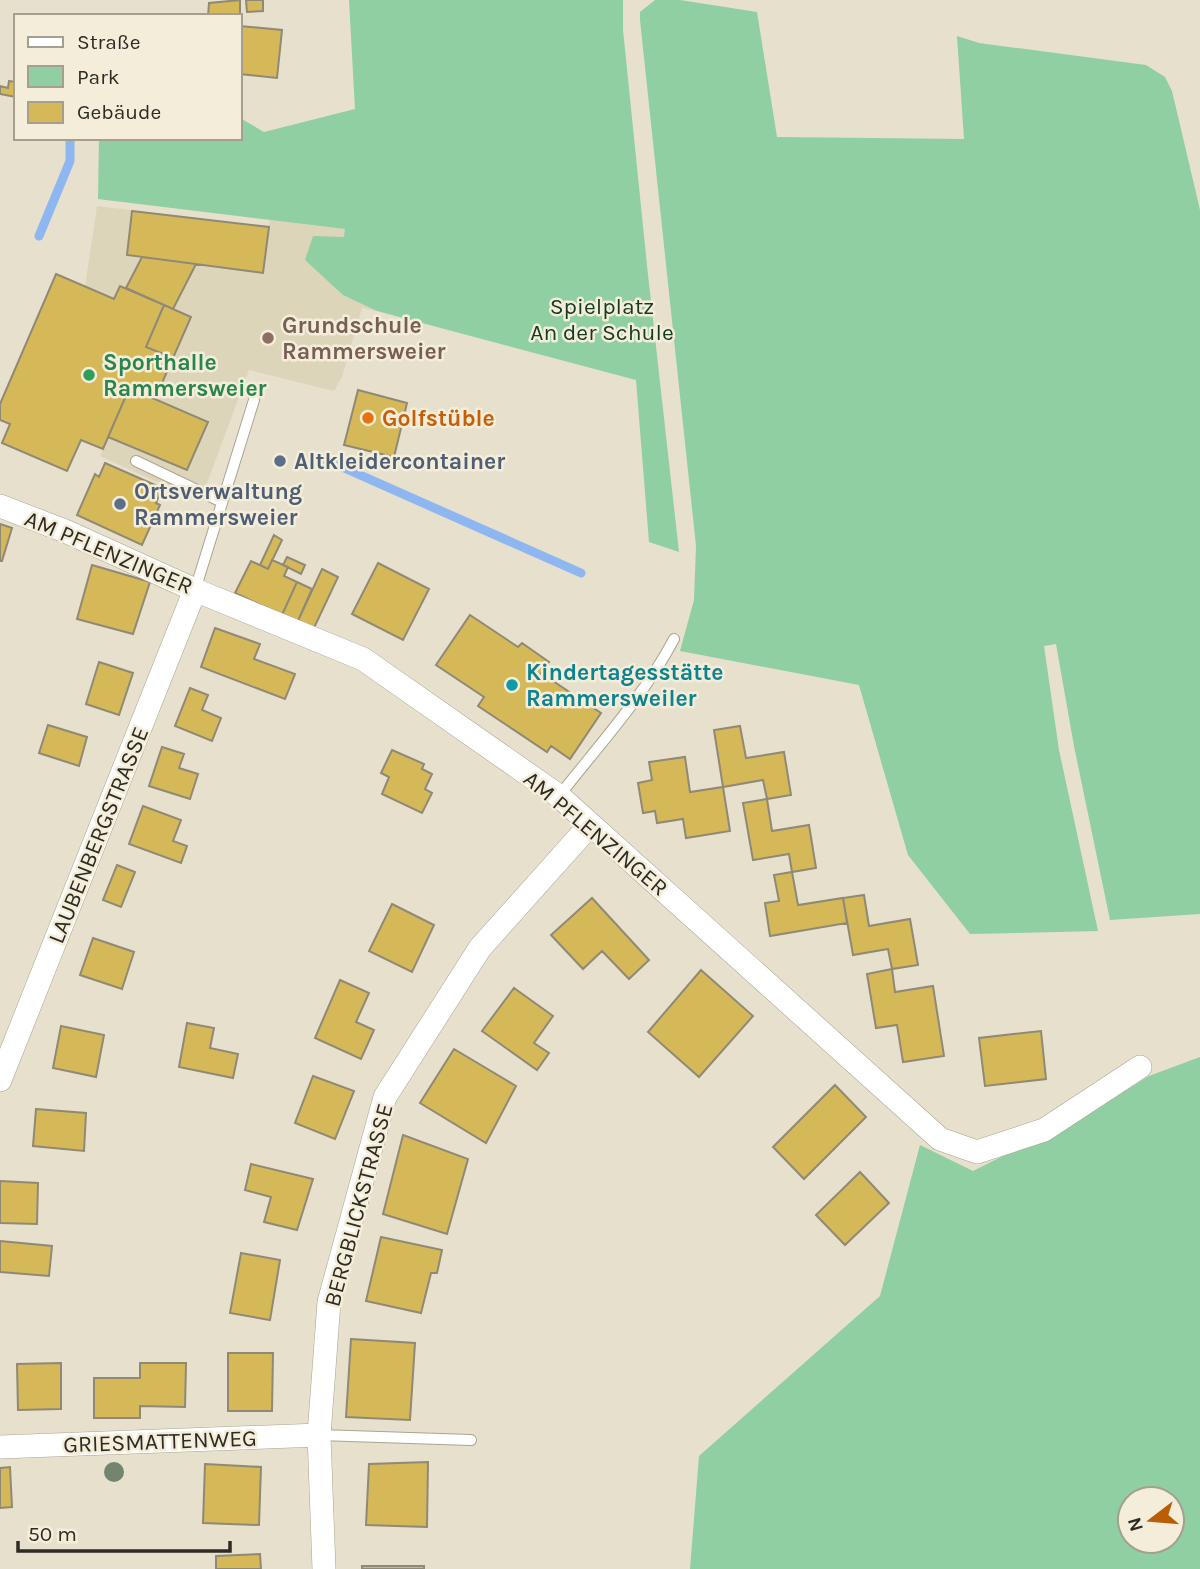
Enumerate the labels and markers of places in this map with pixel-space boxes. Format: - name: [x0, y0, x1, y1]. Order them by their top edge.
- place label: Grundschule Rammersweier: [282, 312, 446, 365]
- marker: Grundschule Rammersweier: [260, 330, 276, 346]
- place label: Sporthalle Rammersweier: [103, 349, 267, 402]
- marker: Sporthalle Rammersweier: [81, 367, 97, 383]
- place label: Golfstüble: [382, 405, 495, 432]
- marker: Golfstüble: [360, 410, 376, 426]
- place label: Altkleidercontainer: [294, 448, 505, 475]
- marker: Altkleidercontainer: [272, 453, 288, 469]
- place label: Ortsverwaltung Rammersweier: [134, 478, 302, 531]
- marker: Ortsverwaltung Rammersweier: [112, 496, 128, 512]
- place label: Kindertagesstätte Rammersweiler: [526, 659, 724, 712]
- marker: Kindertagesstätte Rammersweiler: [504, 677, 520, 693]

